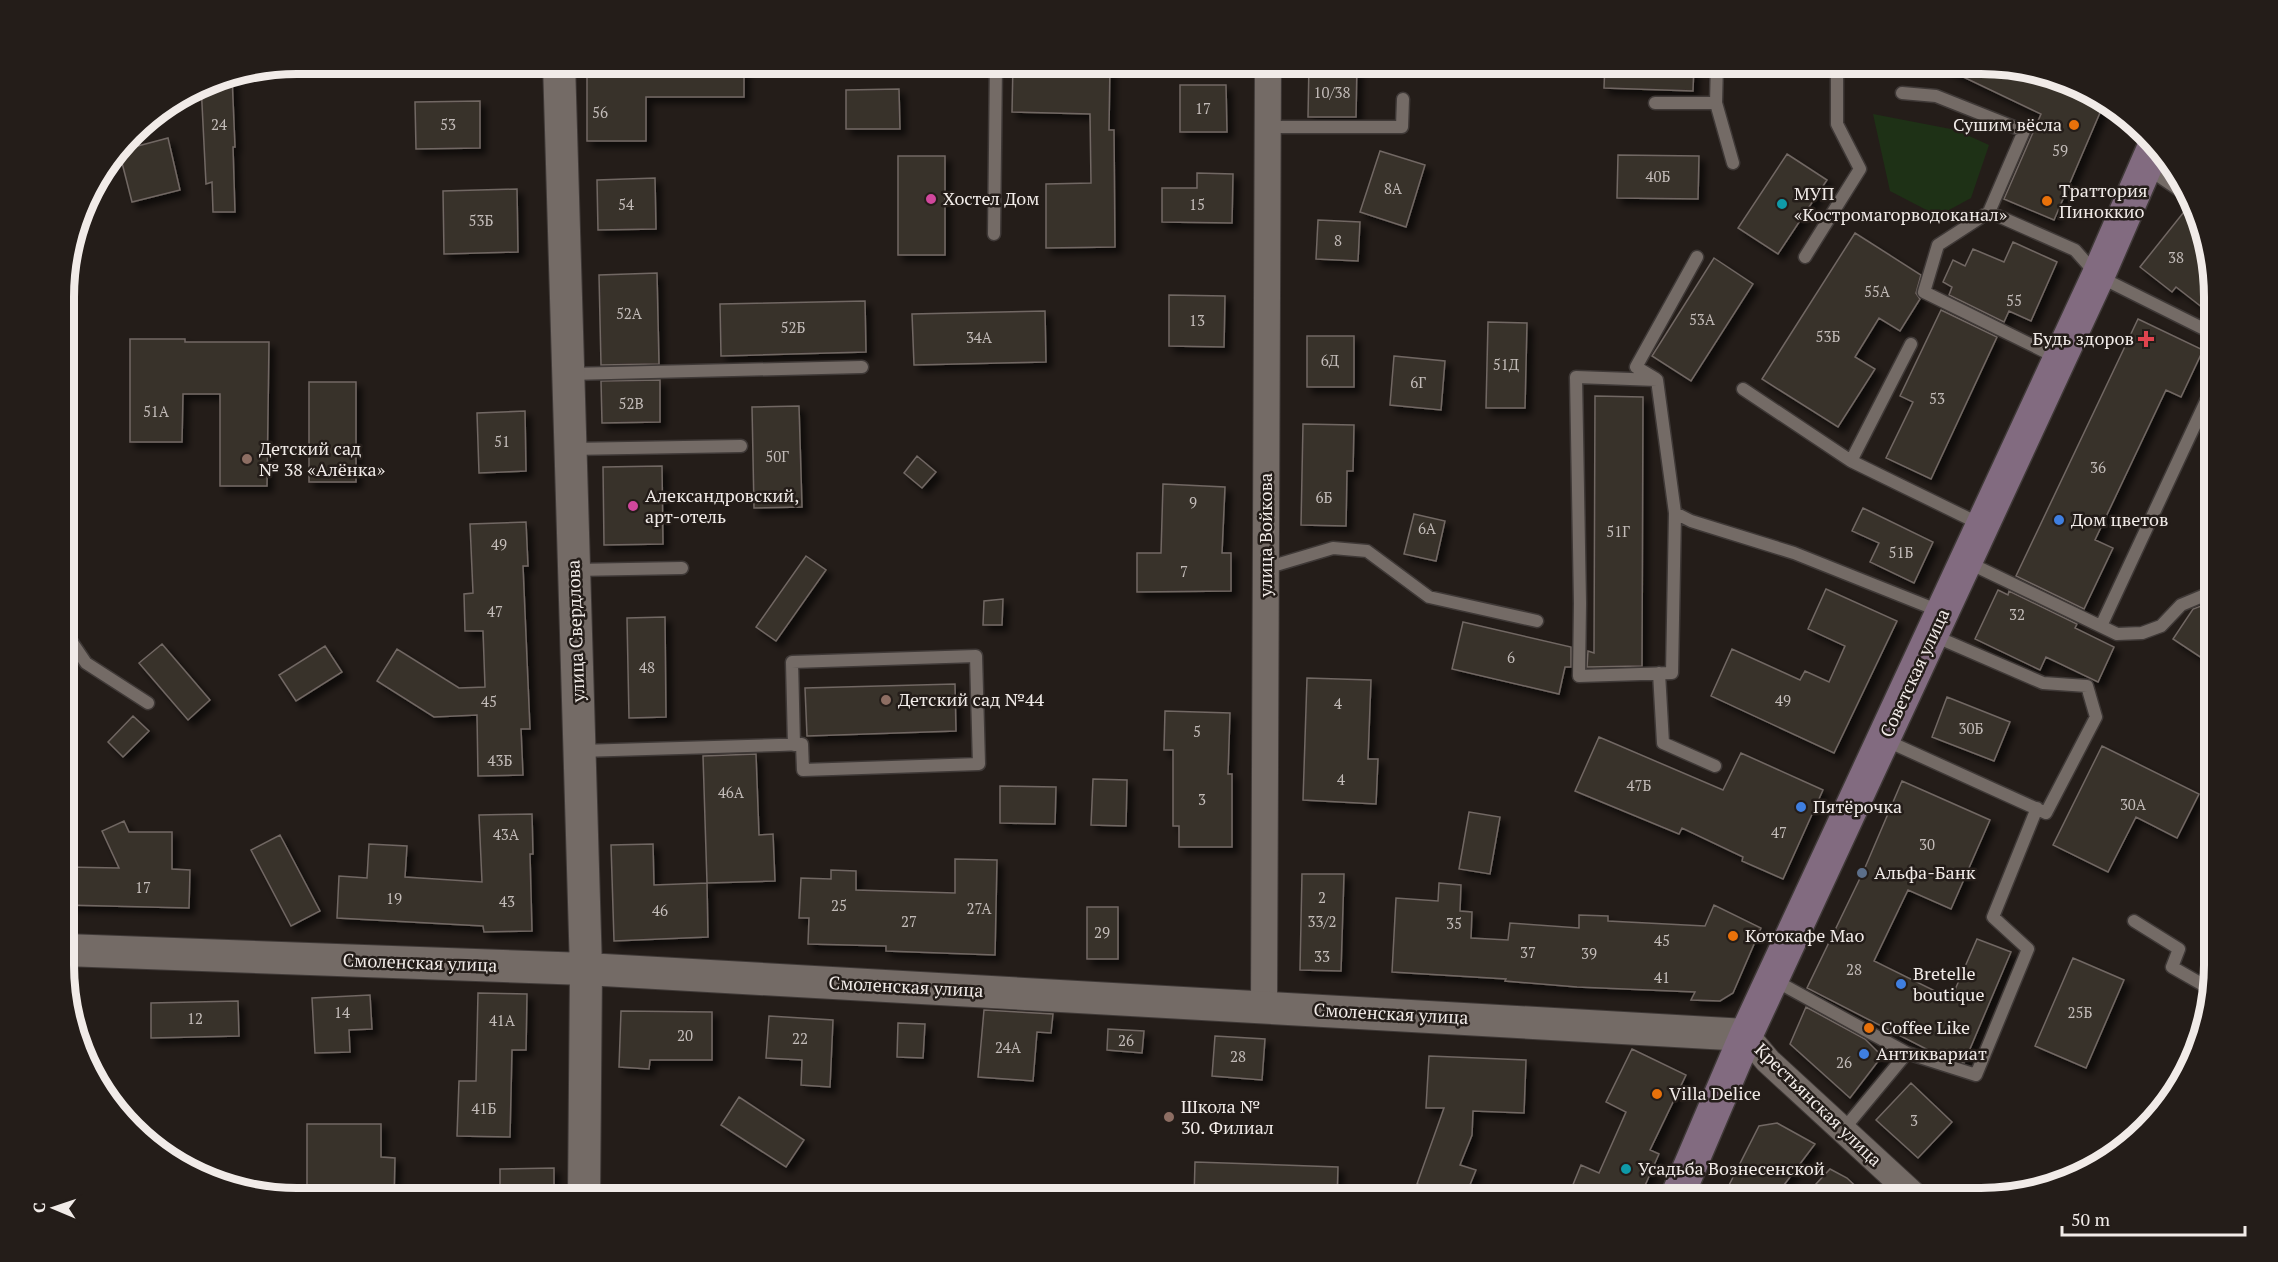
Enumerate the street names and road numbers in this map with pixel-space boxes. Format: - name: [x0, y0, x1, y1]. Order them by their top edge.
- street label: улица Войкова: [1253, 473, 1277, 598]
- street label: улица Свердлова: [561, 559, 590, 704]
- street label: Советская улица: [1874, 604, 1954, 741]
- street label: Смоленская улица: [342, 947, 498, 977]
- street label: Смоленская улица: [828, 970, 984, 1002]
- street label: Смоленская улица: [1313, 997, 1469, 1029]
- street label: Крестьянская улица: [1750, 1037, 1887, 1171]

